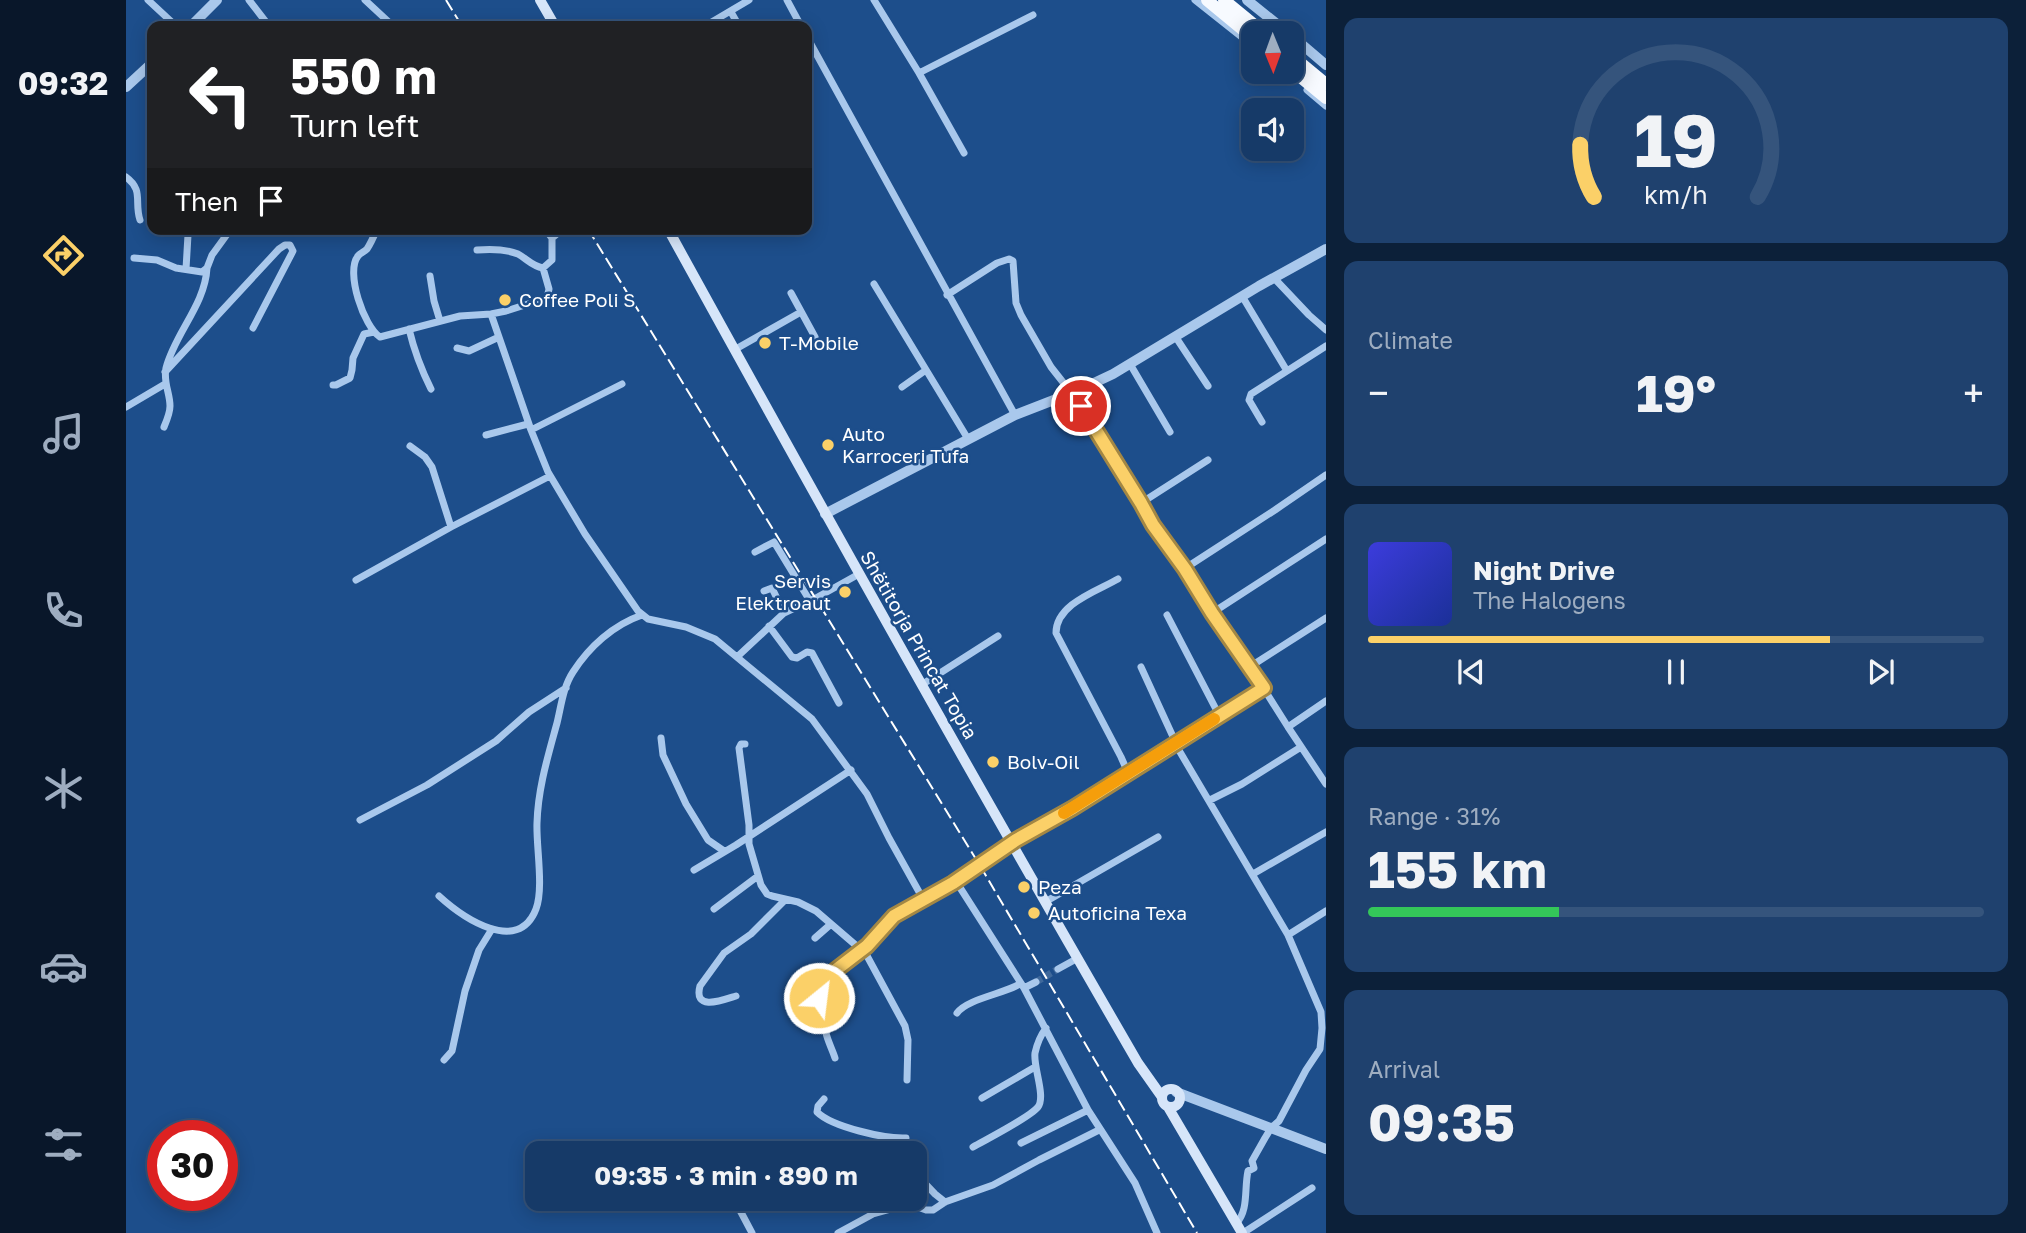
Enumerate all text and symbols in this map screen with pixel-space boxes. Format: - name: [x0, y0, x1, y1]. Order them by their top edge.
- north arrow: [1241, 21, 1304, 84]
- map controls: [1241, 21, 1304, 161]
- text: 550 m: [290, 46, 437, 105]
- icon: left: [175, 49, 266, 140]
- text: 09:32: [18, 64, 108, 102]
- text: 19: [1634, 96, 1718, 183]
- button: sound: [1241, 98, 1304, 161]
- text: Turn left: [290, 106, 419, 144]
- text: km/h: [1644, 178, 1708, 209]
- icon: arrive: [252, 182, 290, 220]
- text: Then: [175, 186, 238, 217]
- icon: directions: [39, 231, 88, 280]
- place label: Coffee Poli S: [519, 288, 636, 311]
- marker: Coffee Poli S: [497, 292, 513, 308]
- text: Climate: [1368, 326, 1453, 354]
- place label: T-Mobile: [779, 331, 859, 354]
- marker: T-Mobile: [757, 335, 773, 351]
- text: 19°: [1636, 361, 1716, 423]
- text: −: [1368, 370, 1389, 415]
- text: +: [1963, 370, 1984, 415]
- pin: [1051, 376, 1111, 436]
- icon: arrive: [1062, 387, 1100, 425]
- icon: music: [39, 409, 88, 458]
- place label: Auto Karroceri Tufa: [842, 422, 969, 467]
- marker: Auto Karroceri Tufa: [820, 437, 836, 453]
- street label: Shëtitorja Princat Topia: [856, 547, 983, 743]
- text: Night Drive: [1473, 555, 1615, 586]
- place label: Servis Elektroaut: [735, 569, 831, 614]
- marker: Servis Elektroaut: [837, 584, 853, 600]
- icon: phone: [39, 586, 88, 635]
- text: The Halogens: [1473, 586, 1626, 614]
- icon: previous: [1452, 653, 1490, 691]
- icon: pause: [1657, 653, 1695, 691]
- icon: next: [1862, 653, 1900, 691]
- place label: Bolv-Oil: [1007, 750, 1080, 773]
- marker: Bolv-Oil: [985, 754, 1001, 770]
- icon: climate: [39, 764, 88, 813]
- text: Range · 31%: [1368, 802, 1500, 830]
- text: 155 km: [1368, 837, 1547, 899]
- place label: Peza: [1038, 875, 1082, 898]
- marker: Peza: [1016, 879, 1032, 895]
- place label: Autoficina Texa: [1048, 901, 1187, 924]
- marker: Autoficina Texa: [1026, 905, 1042, 921]
- icon: car: [39, 942, 88, 991]
- position arrow: [782, 961, 856, 1035]
- text: Arrival: [1368, 1055, 1440, 1083]
- text: 09:35: [1368, 1090, 1515, 1152]
- icon: filters: [39, 1120, 88, 1169]
- speed limit sign: 30: [147, 1120, 238, 1211]
- text: 09:35 · 3 min · 890 m: [594, 1160, 858, 1191]

